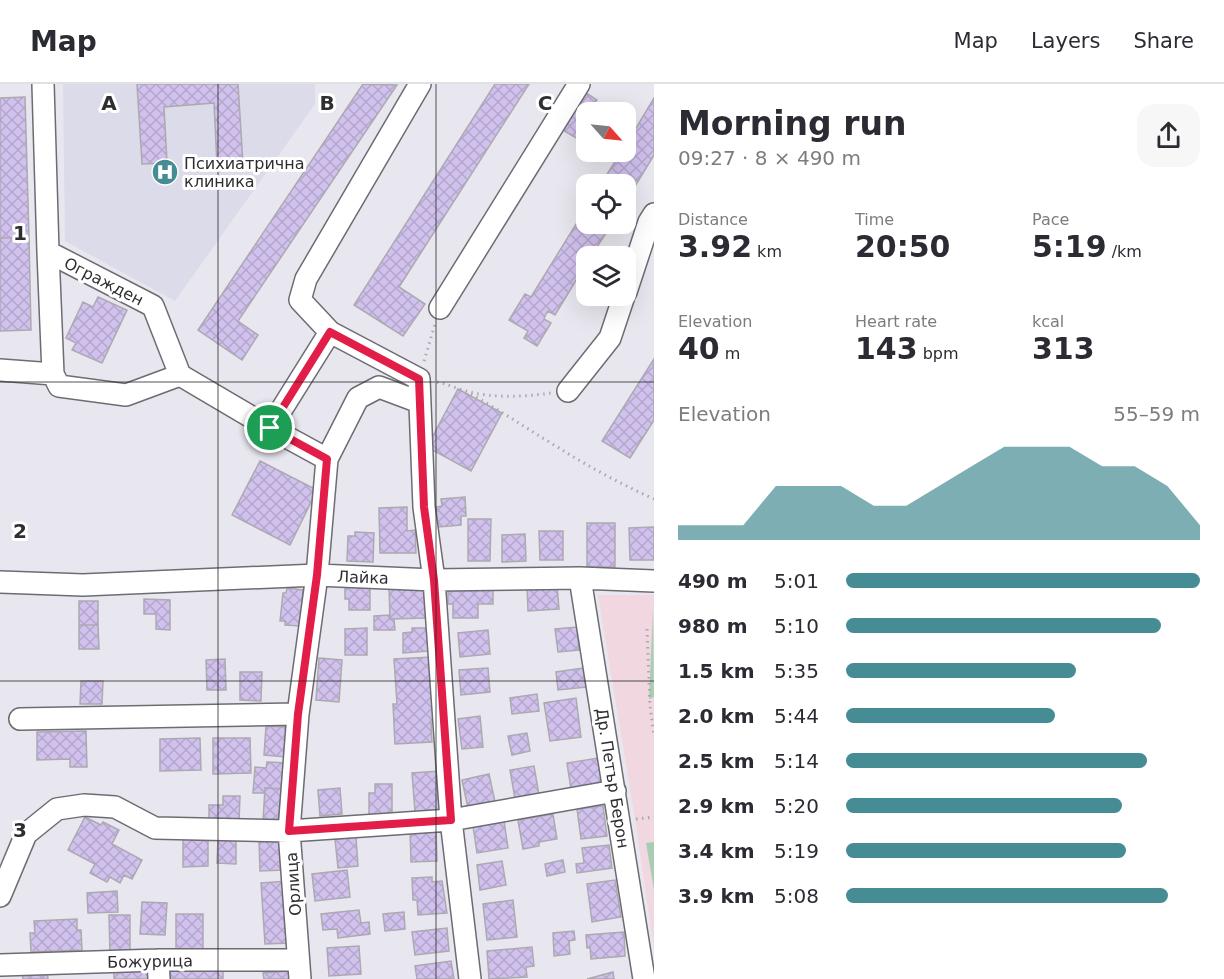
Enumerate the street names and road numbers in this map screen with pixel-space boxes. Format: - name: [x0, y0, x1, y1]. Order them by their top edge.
- street label: Огражден: [61, 253, 147, 310]
- street label: Лайка: [337, 567, 389, 588]
- street label: Др. Петър Берон: [592, 707, 633, 850]
- street label: Орлица: [282, 851, 305, 917]
- street label: Божурица: [107, 951, 193, 972]

